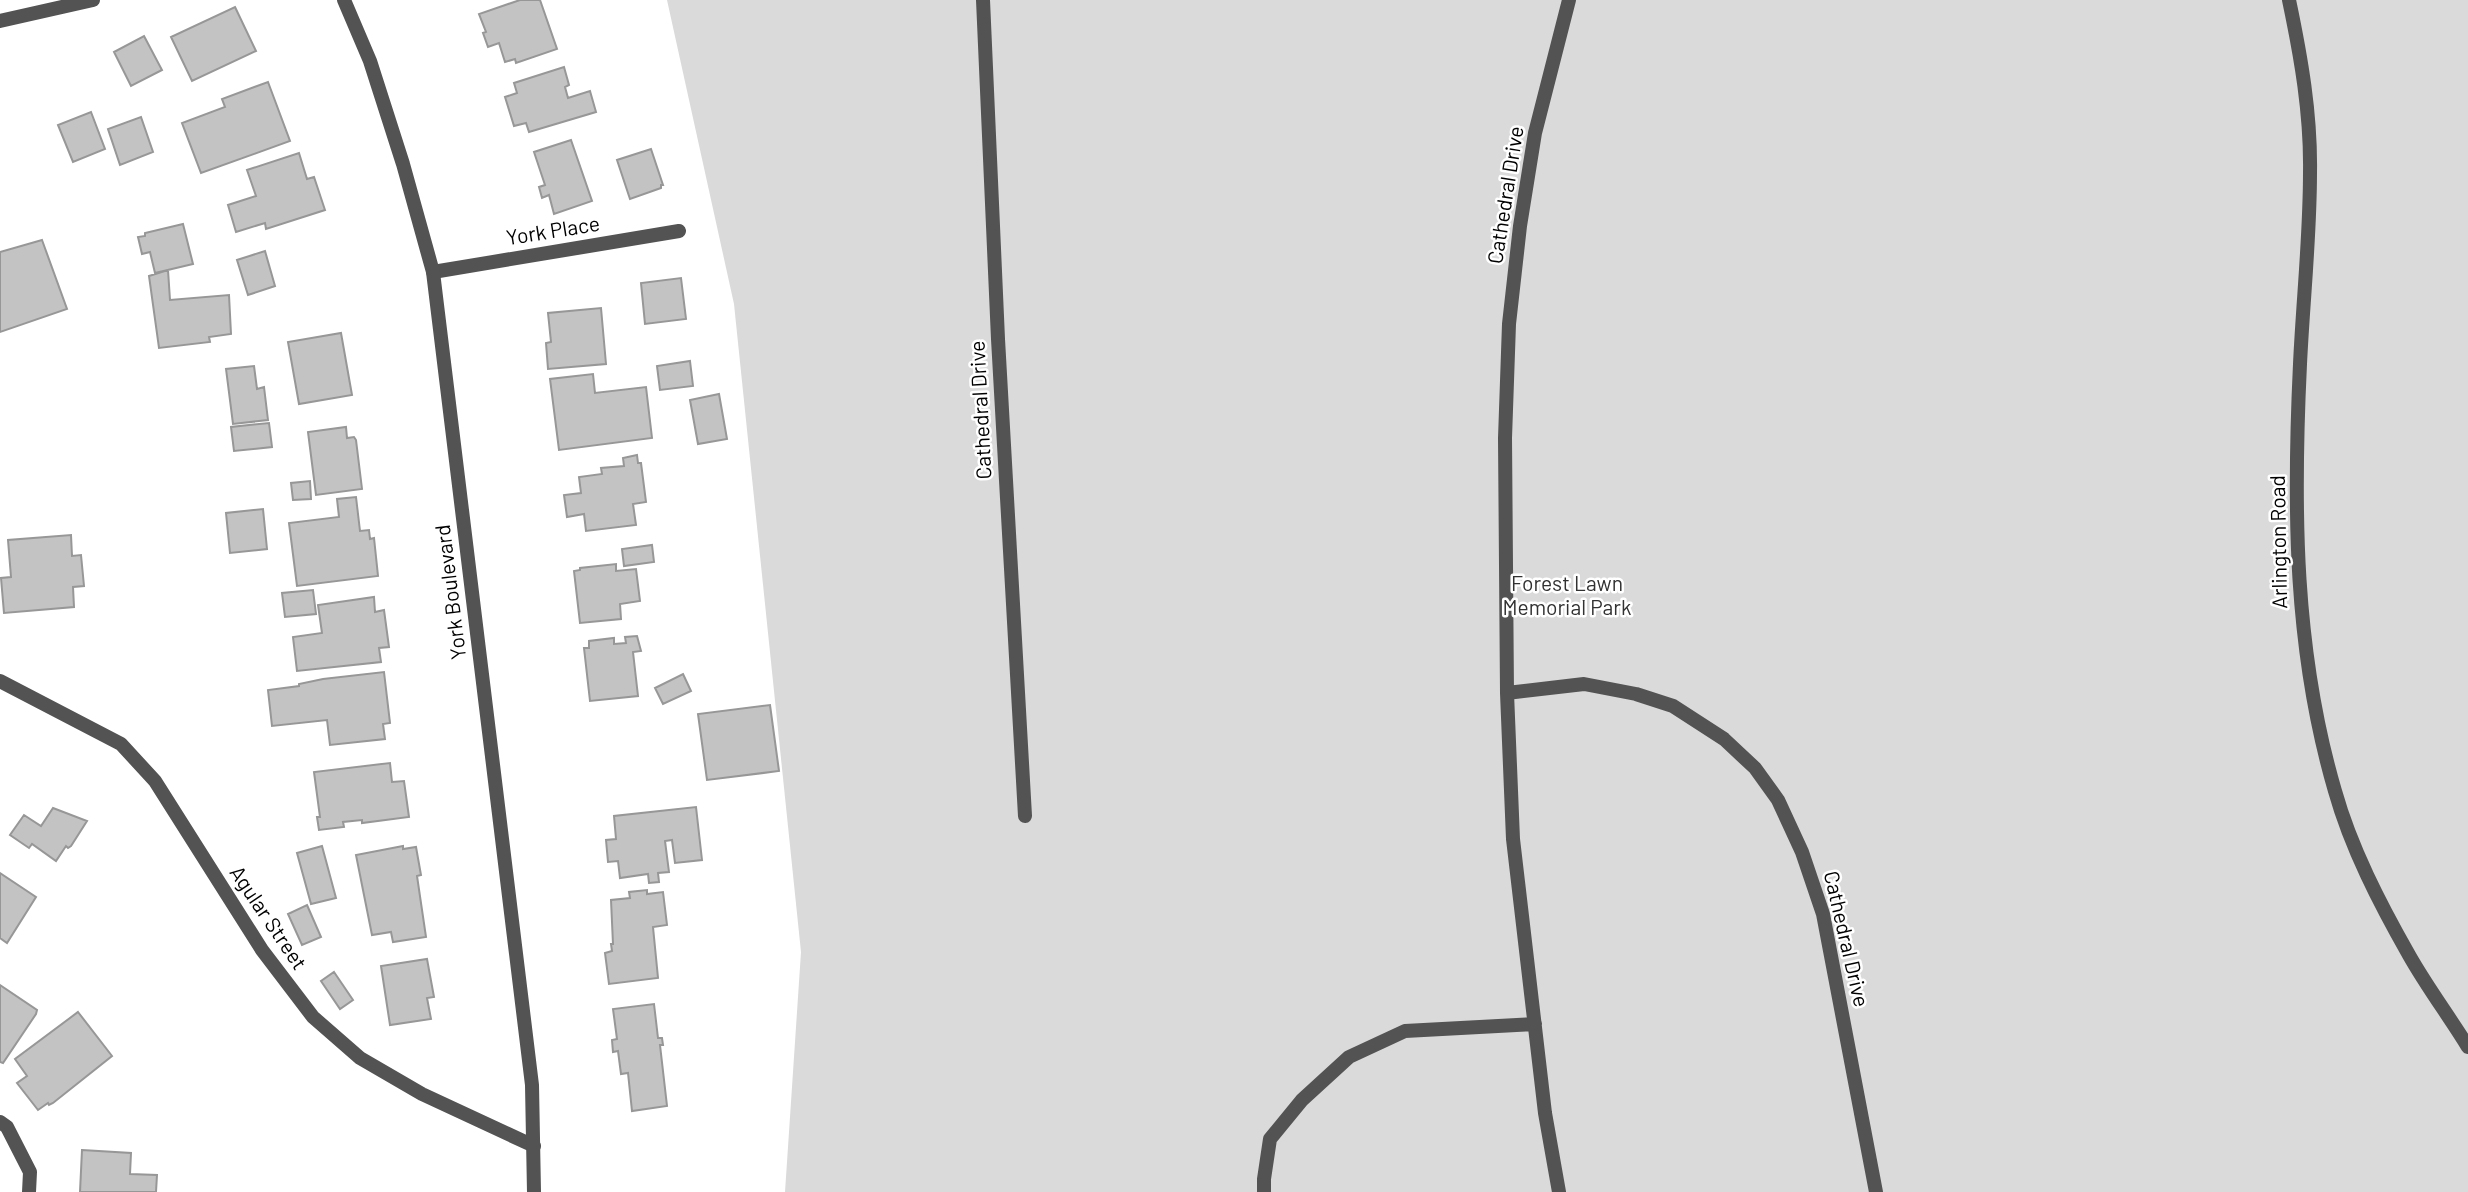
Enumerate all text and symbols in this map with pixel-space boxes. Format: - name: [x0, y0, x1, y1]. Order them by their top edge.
- street label: Cathedral Drive: [1481, 124, 1528, 265]
- street label: York Place: [504, 210, 601, 249]
- street label: Cathedral Drive: [963, 340, 996, 480]
- street label: Arlington Road: [2264, 475, 2291, 609]
- street label: York Boulevard: [429, 523, 470, 661]
- park label: Forest Lawn Memorial Park: [1503, 570, 1631, 619]
- street label: Agular Street: [225, 861, 313, 974]
- street label: Cathedral Drive: [1820, 868, 1875, 1009]

